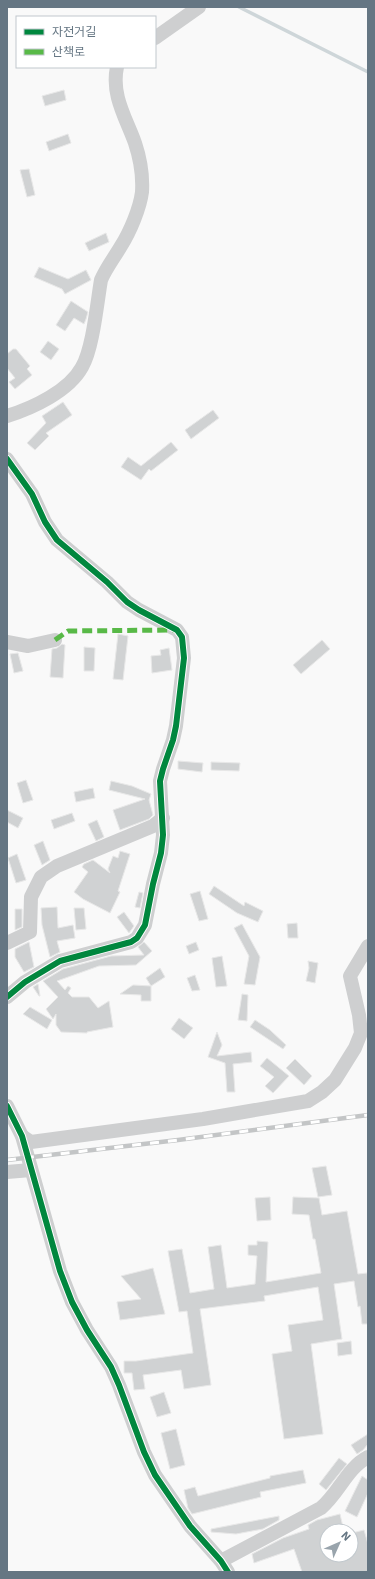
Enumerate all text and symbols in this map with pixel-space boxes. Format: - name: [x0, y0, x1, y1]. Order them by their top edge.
- legend: [16, 16, 156, 68]
- text: 자전거길: [52, 24, 96, 39]
- text: 산책로: [52, 44, 85, 59]
- north arrow: [319, 1523, 359, 1563]
- text: N: [338, 1528, 354, 1544]

